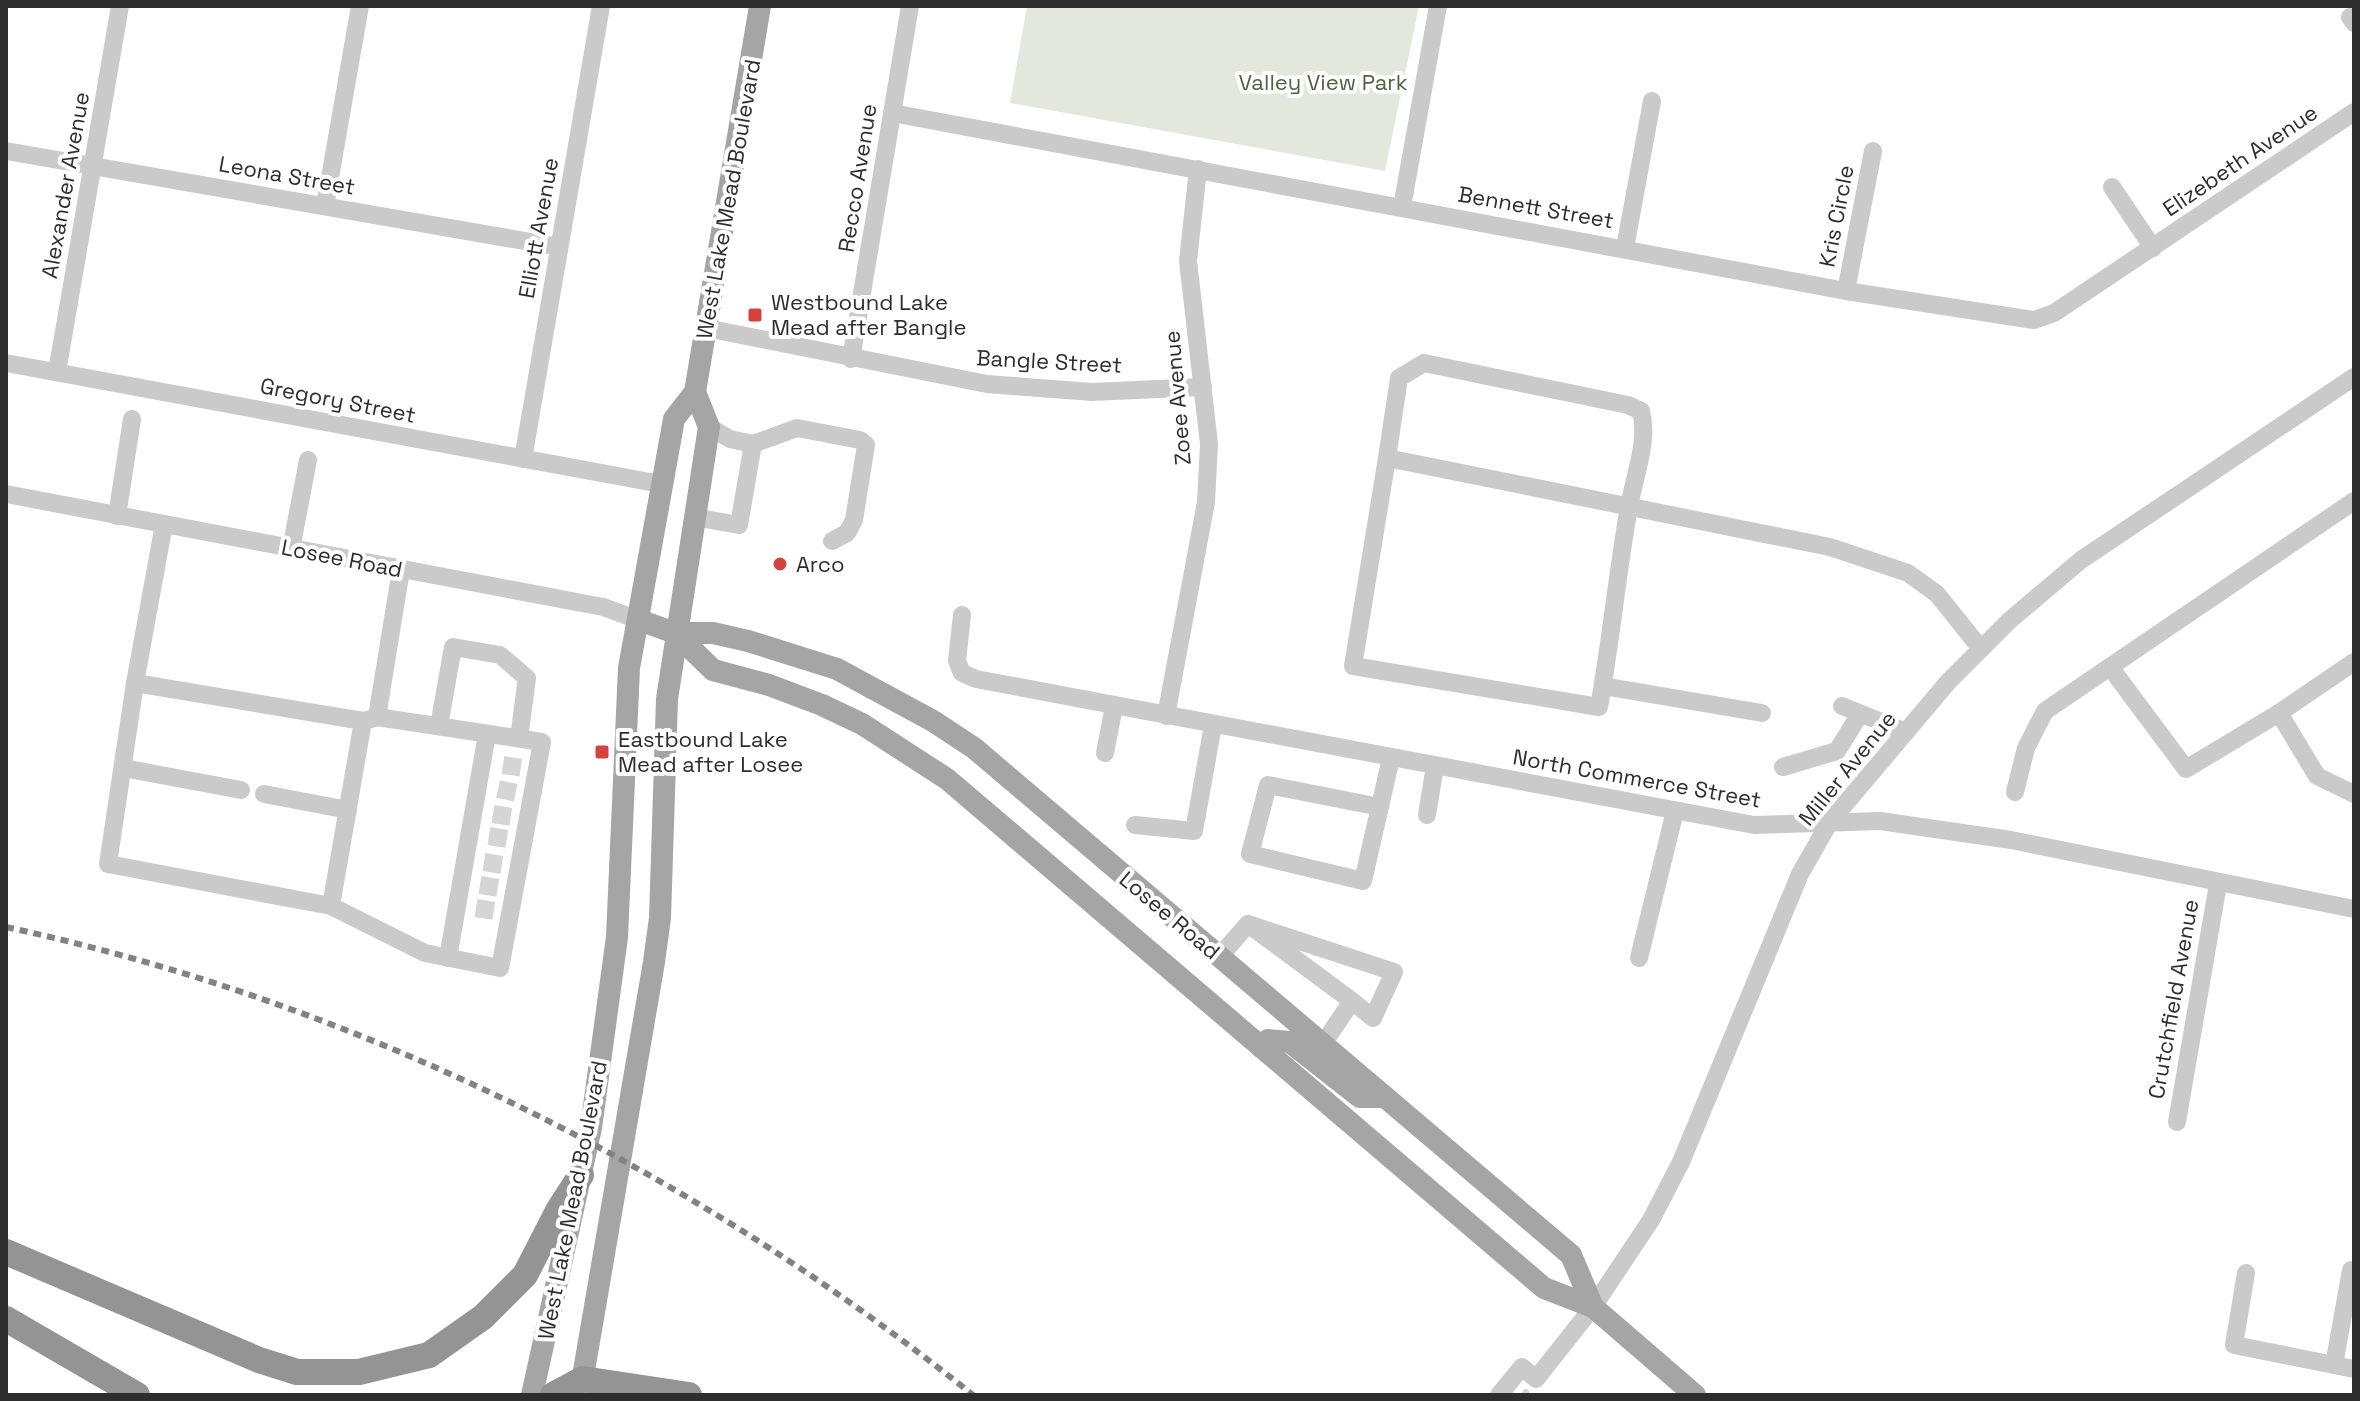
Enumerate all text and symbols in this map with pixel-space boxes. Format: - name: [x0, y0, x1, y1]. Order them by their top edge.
- street label: West Lake Mead Boulevard: [690, 57, 766, 341]
- park label: Valley View Park: [1239, 68, 1408, 96]
- street label: Alexander Avenue: [35, 89, 95, 281]
- street label: Elizebeth Avenue: [2157, 98, 2323, 222]
- street label: Recco Avenue: [831, 102, 883, 254]
- street label: Leona Street: [217, 149, 357, 201]
- street label: Elliott Avenue: [512, 155, 564, 301]
- street label: Kris Circle: [1812, 163, 1860, 269]
- street label: Bennett Street: [1456, 180, 1616, 234]
- place label: Westbound Lake Mead after Bangle: [771, 288, 966, 341]
- marker: Westbound Lake Mead after Bangle: [746, 306, 764, 324]
- street label: Zoee Avenue: [1157, 329, 1197, 467]
- street label: Bangle Street: [975, 343, 1123, 379]
- street label: Gregory Street: [258, 371, 418, 429]
- street label: Losee Road: [279, 533, 405, 583]
- place label: Arco: [796, 550, 845, 578]
- marker: Arco: [771, 555, 789, 573]
- street label: Miller Avenue: [1792, 705, 1902, 831]
- place label: Eastbound Lake Mead after Losee: [618, 725, 803, 778]
- street label: North Commerce Street: [1511, 742, 1763, 814]
- marker: Eastbound Lake Mead after Losee: [593, 743, 611, 761]
- street label: Losee Road: [1114, 865, 1226, 965]
- street label: Crutchfield Avenue: [2142, 897, 2204, 1101]
- street label: West Lake Mead Boulevard: [531, 1058, 613, 1342]

